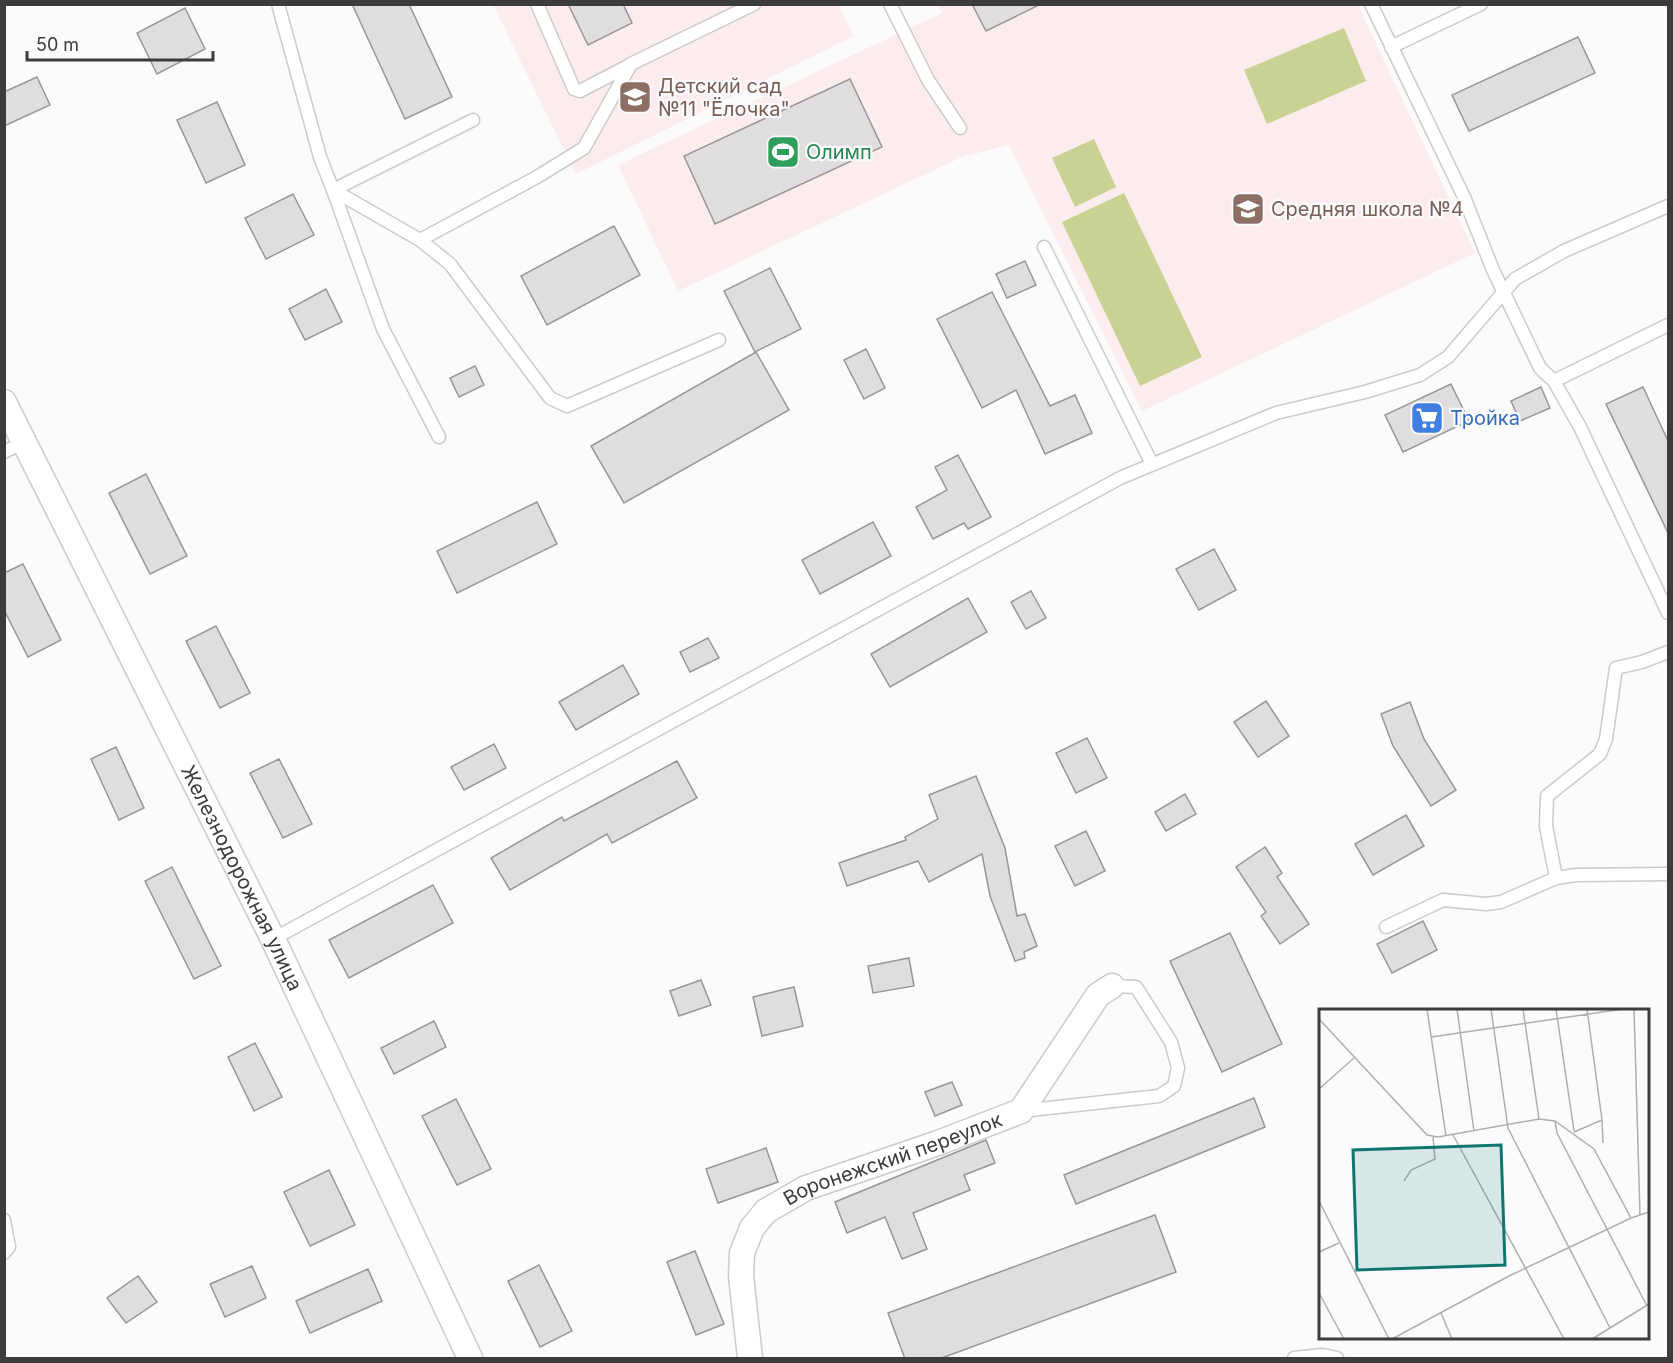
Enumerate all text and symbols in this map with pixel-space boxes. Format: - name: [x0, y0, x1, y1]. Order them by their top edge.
- scale bar: [27, 24, 213, 62]
- text: 50 m: [36, 34, 79, 55]
- place label: Детский сад №11 "Ёлочка": [658, 74, 790, 121]
- school or university icon: Детский сад №11 "Ёлочка": [617, 79, 653, 115]
- sports icon: Олимп: [765, 134, 801, 170]
- place label: Олимп: [806, 140, 872, 164]
- school or university icon: Средняя школа №4: [1230, 191, 1266, 227]
- place label: Средняя школа №4: [1271, 197, 1464, 221]
- supermarket icon: Тройка: [1409, 400, 1445, 436]
- place label: Тройка: [1450, 406, 1520, 430]
- street label: Железнодорожная улица: [176, 761, 308, 994]
- inset map: [1319, 1009, 1649, 1339]
- street label: Воронежский переулок: [779, 1107, 1006, 1211]

